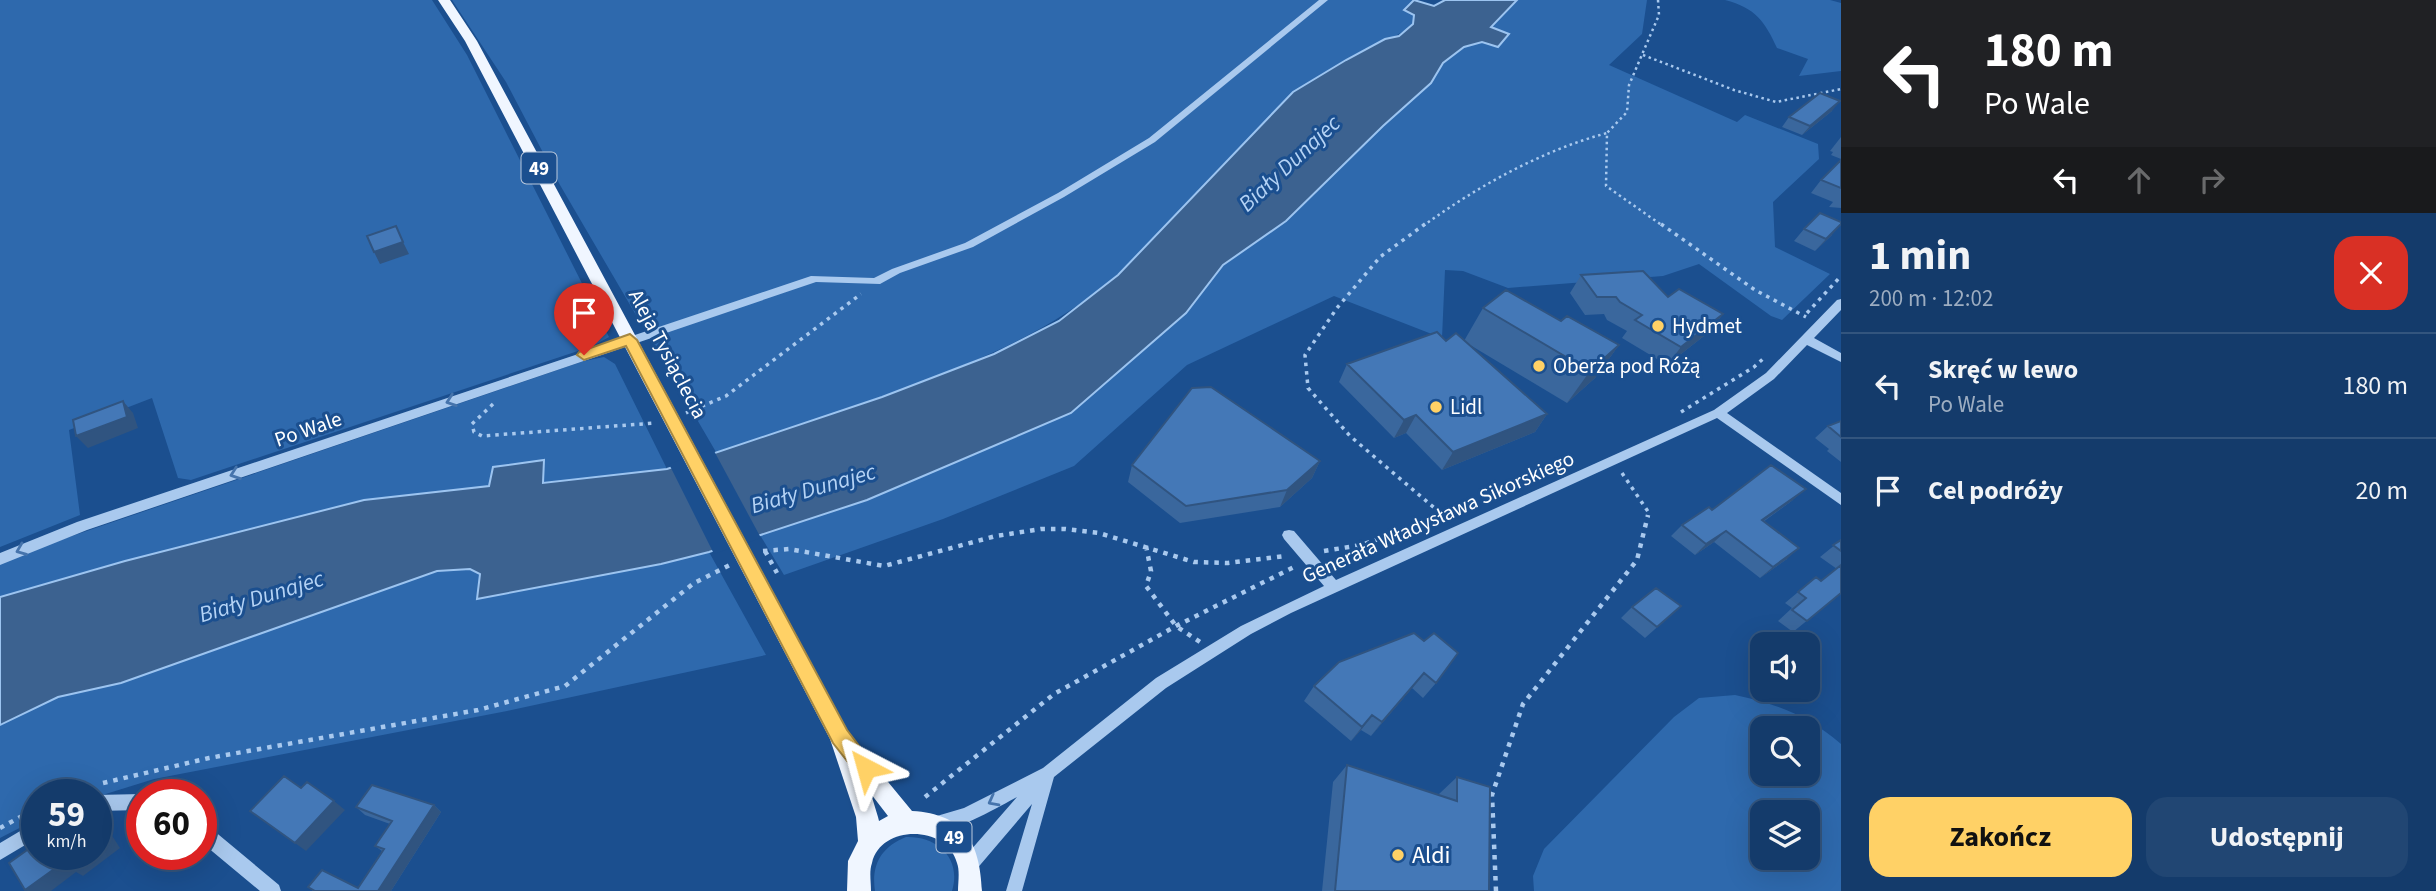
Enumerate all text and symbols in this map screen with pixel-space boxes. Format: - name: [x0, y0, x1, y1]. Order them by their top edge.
- text: 180 m: [1984, 16, 2113, 86]
- icon: left: [1869, 28, 1960, 119]
- text: Po Wale: [1984, 81, 2090, 127]
- water label: Biały Dunajec: [1231, 107, 1348, 219]
- road number: 49: [522, 152, 556, 184]
- icon: left: [2047, 161, 2085, 199]
- icon: ahead: [2120, 161, 2158, 199]
- icon: right: [2193, 161, 2231, 199]
- text: 1 min: [1869, 226, 1971, 286]
- button: close: [2334, 236, 2408, 310]
- text: 200 m · 12:02: [1869, 282, 1993, 315]
- pin: [554, 283, 614, 355]
- street label: Aleja Tysiąclecia: [621, 284, 715, 424]
- icon: arrive: [565, 294, 603, 332]
- place label: Hydmet: [1672, 311, 1742, 341]
- marker: Hydmet: [1650, 318, 1666, 334]
- place label: Oberża pod Różą: [1553, 351, 1700, 381]
- text: Skręć w lewo: [1928, 351, 2078, 388]
- marker: Oberża pod Różą: [1531, 358, 1547, 374]
- icon: left: [1869, 367, 1907, 405]
- text: 180 m: [2342, 367, 2408, 404]
- text: Po Wale: [1928, 388, 2004, 421]
- place label: Lidl: [1450, 392, 1482, 422]
- one-way arrow: [445, 393, 457, 407]
- marker: Lidl: [1428, 399, 1444, 415]
- street label: Po Wale: [270, 404, 346, 454]
- street label: Generała Władysława Sikorskiego: [1297, 443, 1579, 591]
- water label: Biały Dunajec: [747, 455, 880, 522]
- one-way arrow: [230, 466, 242, 480]
- icon: arrive: [1869, 472, 1907, 510]
- text: Cel podróży: [1928, 472, 2063, 509]
- text: 20 m: [2355, 472, 2408, 509]
- one-way arrow: [16, 542, 28, 556]
- water label: Biały Dunajec: [195, 562, 328, 631]
- map controls: [1750, 632, 1820, 870]
- button: sound: [1750, 632, 1820, 702]
- button: search: [1750, 716, 1820, 786]
- position arrow: [829, 731, 903, 805]
- speed limit sign: 60: [126, 779, 217, 870]
- text: 59: [48, 790, 85, 840]
- one-way arrow: [988, 792, 1000, 806]
- button: Zakończ: [1869, 797, 2132, 877]
- button: Udostępnij: [2146, 797, 2408, 877]
- button: layers: [1750, 800, 1820, 870]
- road number: 49: [936, 822, 972, 852]
- text: km/h: [47, 829, 86, 854]
- place label: Aldi: [1412, 838, 1450, 873]
- marker: Aldi: [1390, 847, 1406, 863]

